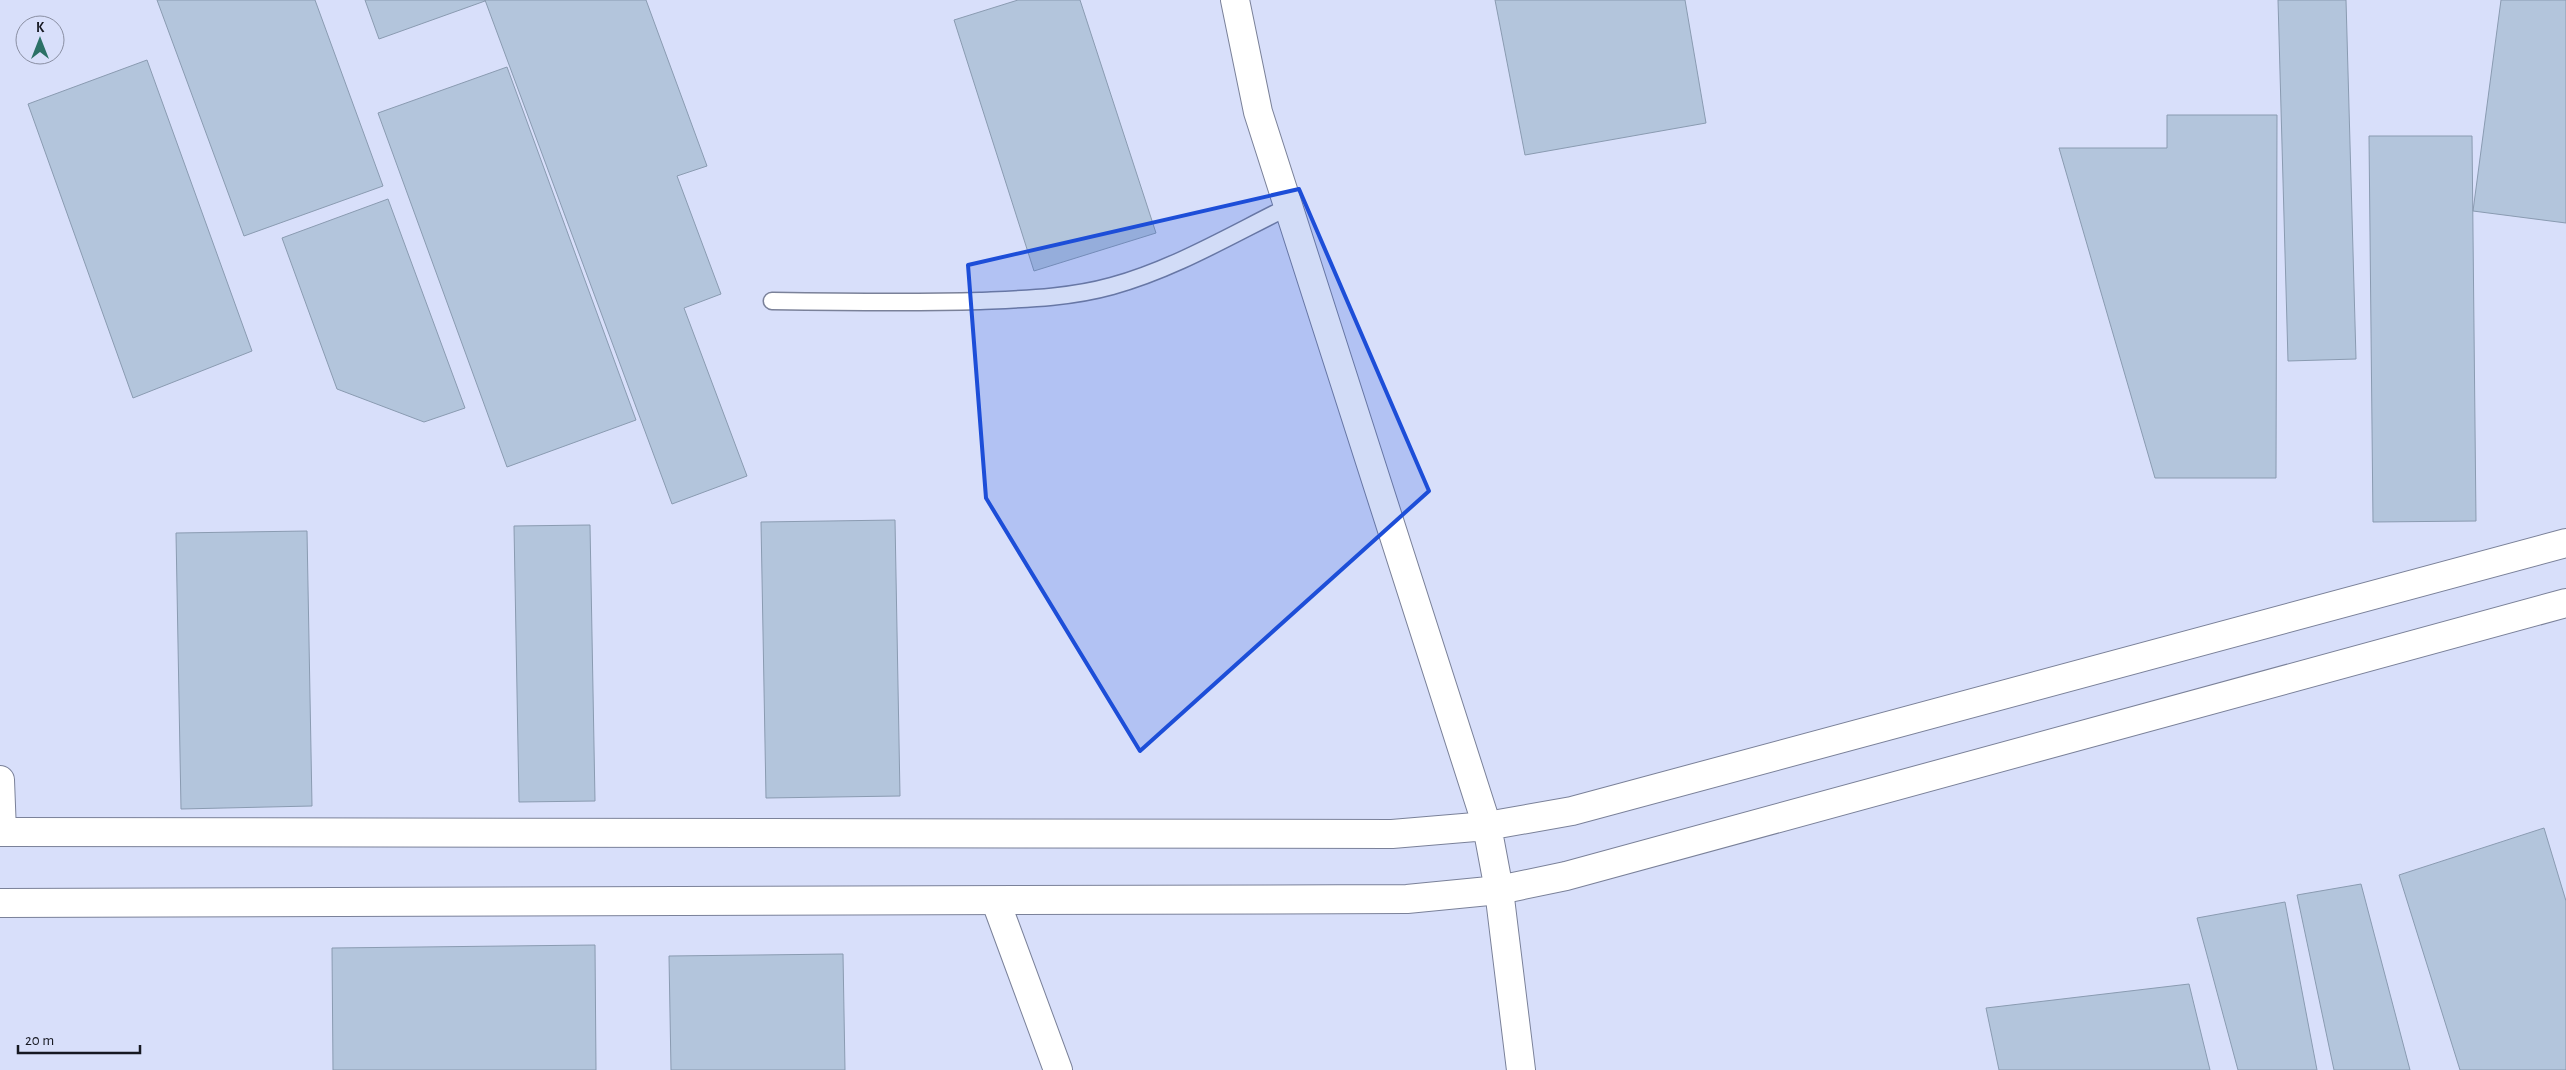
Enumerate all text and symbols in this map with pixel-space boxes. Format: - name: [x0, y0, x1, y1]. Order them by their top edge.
- north arrow: [15, 15, 65, 65]
- text: K: [36, 21, 45, 35]
- scale bar: [18, 1022, 140, 1054]
- text: 20 m: [25, 1033, 54, 1048]

